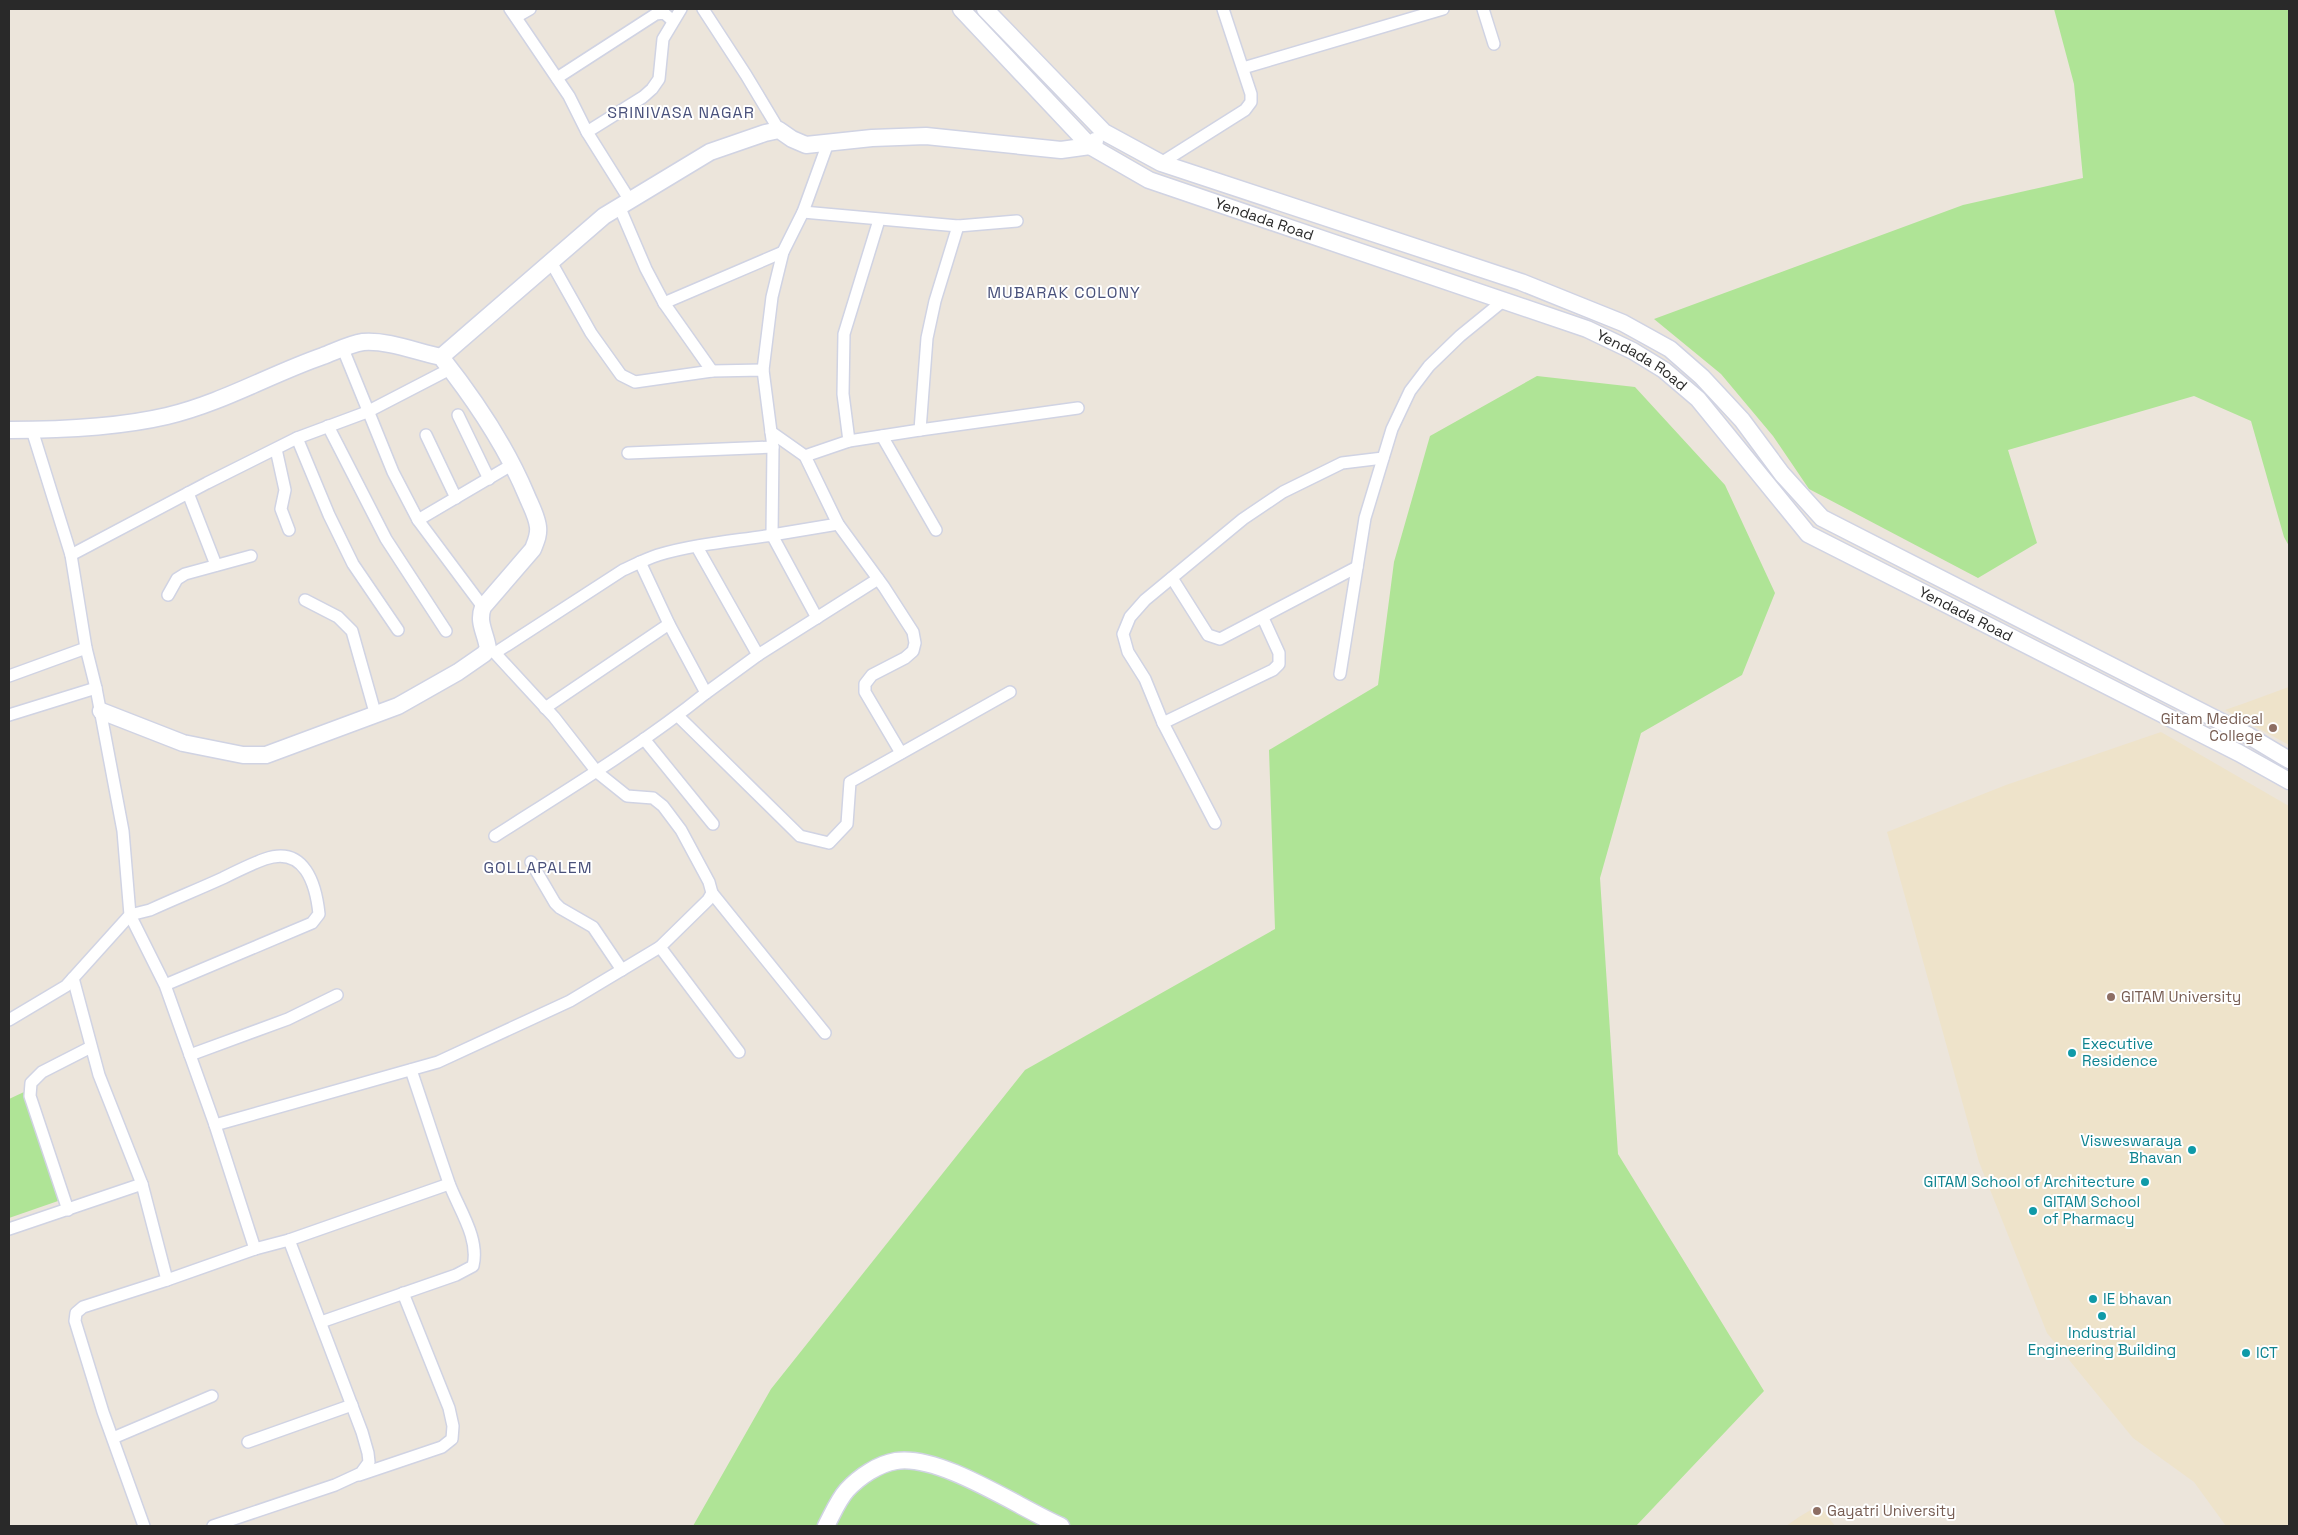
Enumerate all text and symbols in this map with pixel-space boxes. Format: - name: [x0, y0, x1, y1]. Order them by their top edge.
- district label: SRINIVASA NAGAR: [607, 102, 755, 123]
- street label: Yendada Road: [1213, 193, 1316, 244]
- district label: MUBARAK COLONY: [987, 282, 1141, 303]
- street label: Yendada Road: [1594, 325, 1691, 395]
- street label: Yendada Road: [1916, 582, 2016, 646]
- place label: Gitam Medical College: [2161, 709, 2263, 745]
- marker: Gitam Medical College: [2267, 722, 2279, 734]
- district label: GOLLAPALEM: [483, 857, 593, 878]
- place label: GITAM University: [2121, 987, 2241, 1006]
- marker: GITAM University: [2105, 991, 2117, 1003]
- place label: Executive Residence: [2082, 1034, 2158, 1070]
- marker: Executive Residence: [2066, 1047, 2078, 1059]
- place label: Visweswaraya Bhavan: [2081, 1131, 2182, 1167]
- marker: Visweswaraya Bhavan: [2186, 1144, 2198, 1156]
- place label: GITAM School of Architecture: [1924, 1172, 2135, 1191]
- marker: GITAM School of Architecture: [2139, 1176, 2151, 1188]
- place label: GITAM School of Pharmacy: [2043, 1192, 2140, 1228]
- marker: GITAM School of Pharmacy: [2027, 1205, 2039, 1217]
- place label: IE bhavan: [2103, 1289, 2172, 1308]
- marker: IE bhavan: [2087, 1293, 2099, 1305]
- marker: Industrial Engineering Building: [2096, 1310, 2108, 1322]
- place label: Industrial Engineering Building: [2028, 1323, 2176, 1359]
- place label: ICT: [2256, 1343, 2278, 1362]
- marker: ICT: [2240, 1347, 2252, 1359]
- place label: Gayatri University: [1827, 1501, 1955, 1520]
- marker: Gayatri University: [1811, 1505, 1823, 1517]

